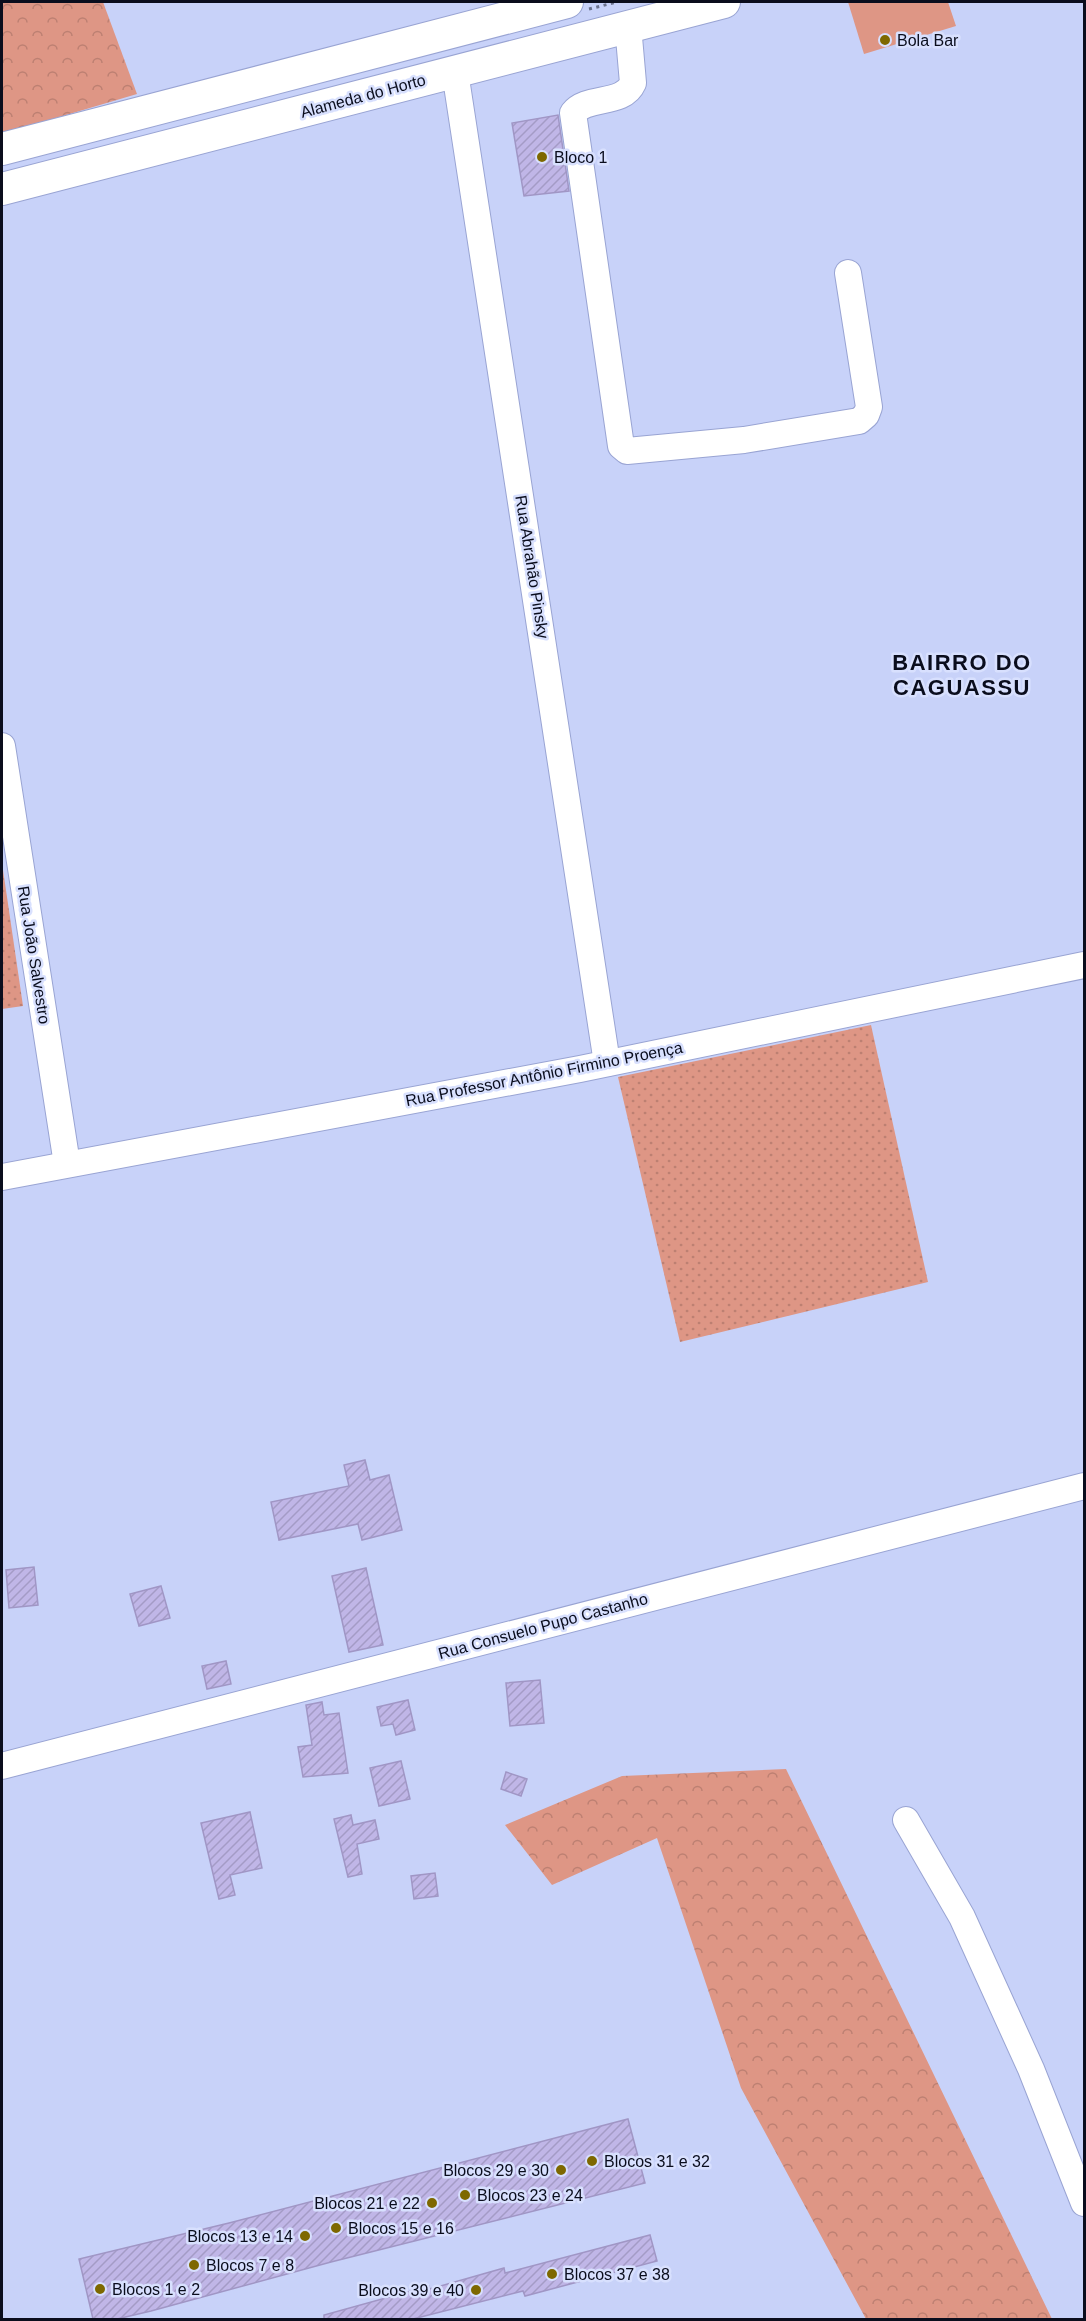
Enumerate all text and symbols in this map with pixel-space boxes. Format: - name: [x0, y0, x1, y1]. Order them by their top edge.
- place label: Bola Bar: [897, 32, 959, 49]
- marker: Bola Bar: [878, 33, 892, 47]
- street label: Alameda do Horto: [299, 71, 428, 121]
- place label: Bloco 1: [554, 149, 607, 166]
- marker: Bloco 1: [535, 150, 549, 164]
- street label: Rua Abrahão Pinsky: [512, 494, 552, 640]
- district label: BAIRRO DO CAGUASSU: [892, 650, 1032, 700]
- street label: Rua João Salvestro: [15, 885, 53, 1025]
- street label: Rua Professor Antônio Firmino Proença: [404, 1039, 684, 1109]
- street label: Rua Consuelo Pupo Castanho: [436, 1590, 650, 1662]
- place label: Blocos 31 e 32: [604, 2153, 710, 2170]
- marker: Blocos 31 e 32: [585, 2154, 599, 2168]
- place label: Blocos 29 e 30: [443, 2162, 549, 2179]
- marker: Blocos 29 e 30: [554, 2163, 568, 2177]
- place label: Blocos 23 e 24: [477, 2187, 583, 2204]
- marker: Blocos 23 e 24: [458, 2188, 472, 2202]
- place label: Blocos 21 e 22: [314, 2195, 420, 2212]
- marker: Blocos 21 e 22: [425, 2196, 439, 2210]
- place label: Blocos 15 e 16: [348, 2220, 454, 2237]
- marker: Blocos 15 e 16: [329, 2221, 343, 2235]
- place label: Blocos 13 e 14: [187, 2228, 293, 2245]
- marker: Blocos 13 e 14: [298, 2229, 312, 2243]
- place label: Blocos 7 e 8: [206, 2257, 294, 2274]
- marker: Blocos 7 e 8: [187, 2258, 201, 2272]
- place label: Blocos 37 e 38: [564, 2266, 670, 2283]
- marker: Blocos 37 e 38: [545, 2267, 559, 2281]
- place label: Blocos 1 e 2: [112, 2281, 200, 2298]
- marker: Blocos 1 e 2: [93, 2282, 107, 2296]
- place label: Blocos 39 e 40: [358, 2282, 464, 2299]
- marker: Blocos 39 e 40: [469, 2283, 483, 2297]

